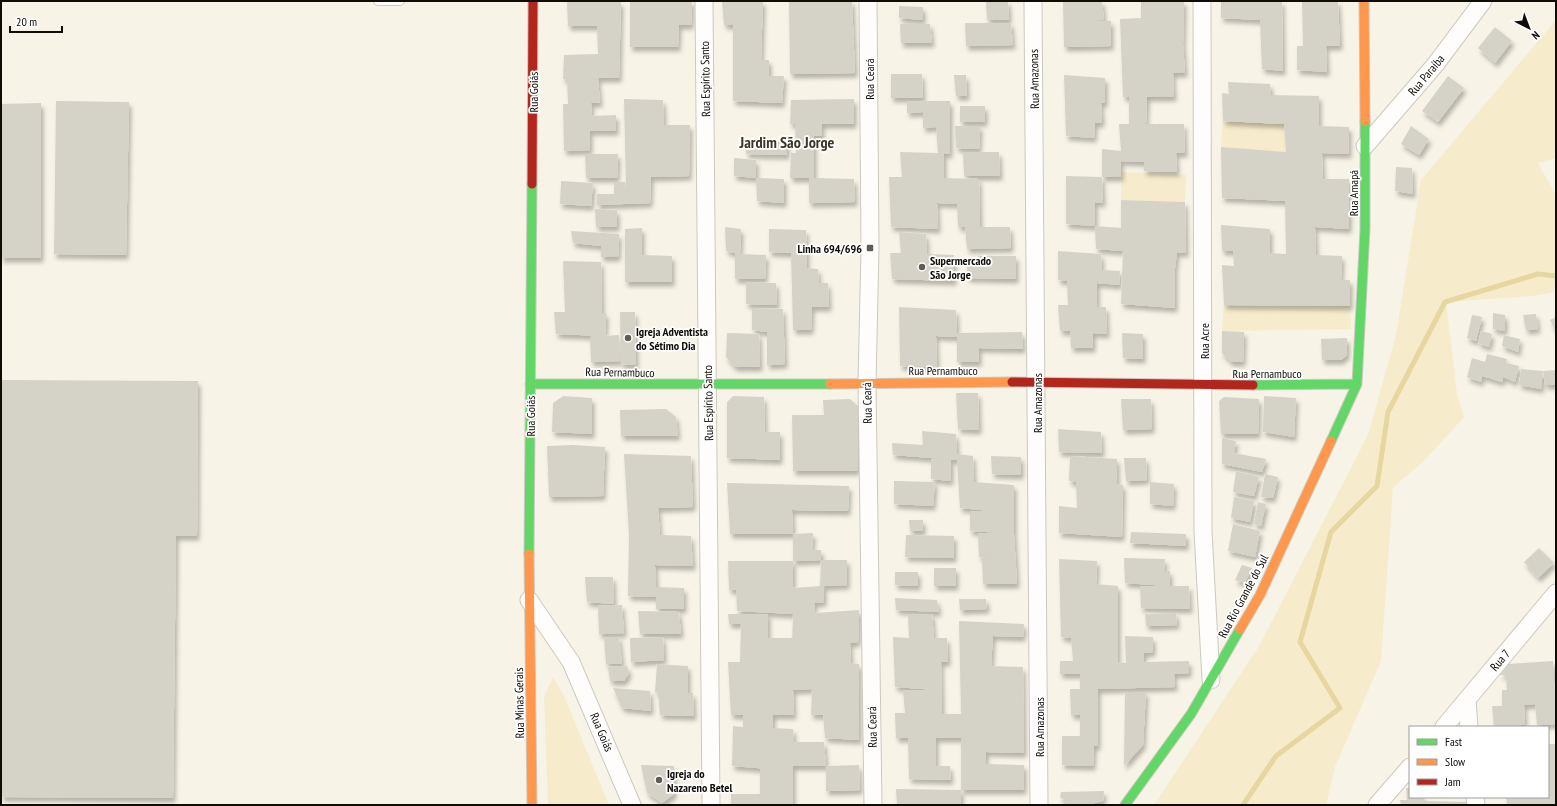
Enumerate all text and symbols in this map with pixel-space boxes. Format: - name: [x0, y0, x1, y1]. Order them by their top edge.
- scale bar: [10, 8, 62, 34]
- north arrow: [1509, 8, 1549, 48]
- text: 20 m: [16, 14, 37, 29]
- text: N: [1529, 28, 1543, 43]
- street label: Rua Espírito Santo: [697, 41, 713, 117]
- street label: Rua Amazonas: [1026, 49, 1042, 109]
- street label: Rua Paraíba: [1405, 51, 1448, 99]
- street label: Rua Ceará: [862, 58, 877, 100]
- street label: Rua Goiás: [526, 72, 541, 112]
- district label: Jardim São Jorge: [739, 132, 835, 152]
- street label: Rua Amapá: [1346, 170, 1361, 216]
- place label: Linha 694/696: [797, 241, 862, 256]
- marker: Linha 694/696: [865, 243, 875, 253]
- place label: Supermercado São Jorge: [930, 253, 992, 282]
- marker: Supermercado São Jorge: [917, 262, 927, 272]
- street label: Rua Acre: [1197, 323, 1212, 359]
- place label: Igreja Adventista do Sétimo Dia: [636, 324, 708, 353]
- marker: Igreja Adventista do Sétimo Dia: [623, 333, 633, 343]
- street label: Rua Pernambuco: [908, 363, 978, 378]
- street label: Rua Pernambuco: [585, 364, 655, 380]
- street label: Rua Espírito Santo: [700, 365, 716, 441]
- street label: Rua Pernambuco: [1232, 366, 1302, 381]
- street label: Rua Amazonas: [1030, 373, 1045, 433]
- street label: Rua Ceará: [859, 382, 875, 424]
- street label: Rua Goiás: [523, 396, 538, 436]
- street label: Rua Rio Grande do Sul: [1215, 552, 1271, 640]
- street label: Rua 7: [1487, 646, 1513, 674]
- street label: Rua Minas Gerais: [511, 667, 527, 739]
- street label: Rua Amazonas: [1032, 697, 1047, 757]
- street label: Rua Ceará: [864, 706, 880, 748]
- street label: Rua Goiás: [587, 710, 617, 754]
- legend: [1409, 726, 1549, 798]
- text: Fast: [1445, 734, 1463, 749]
- text: Slow: [1445, 754, 1466, 769]
- place label: Igreja do Nazareno Betel: [667, 766, 732, 795]
- text: Jam: [1444, 774, 1461, 789]
- marker: Igreja do Nazareno Betel: [654, 775, 664, 785]

